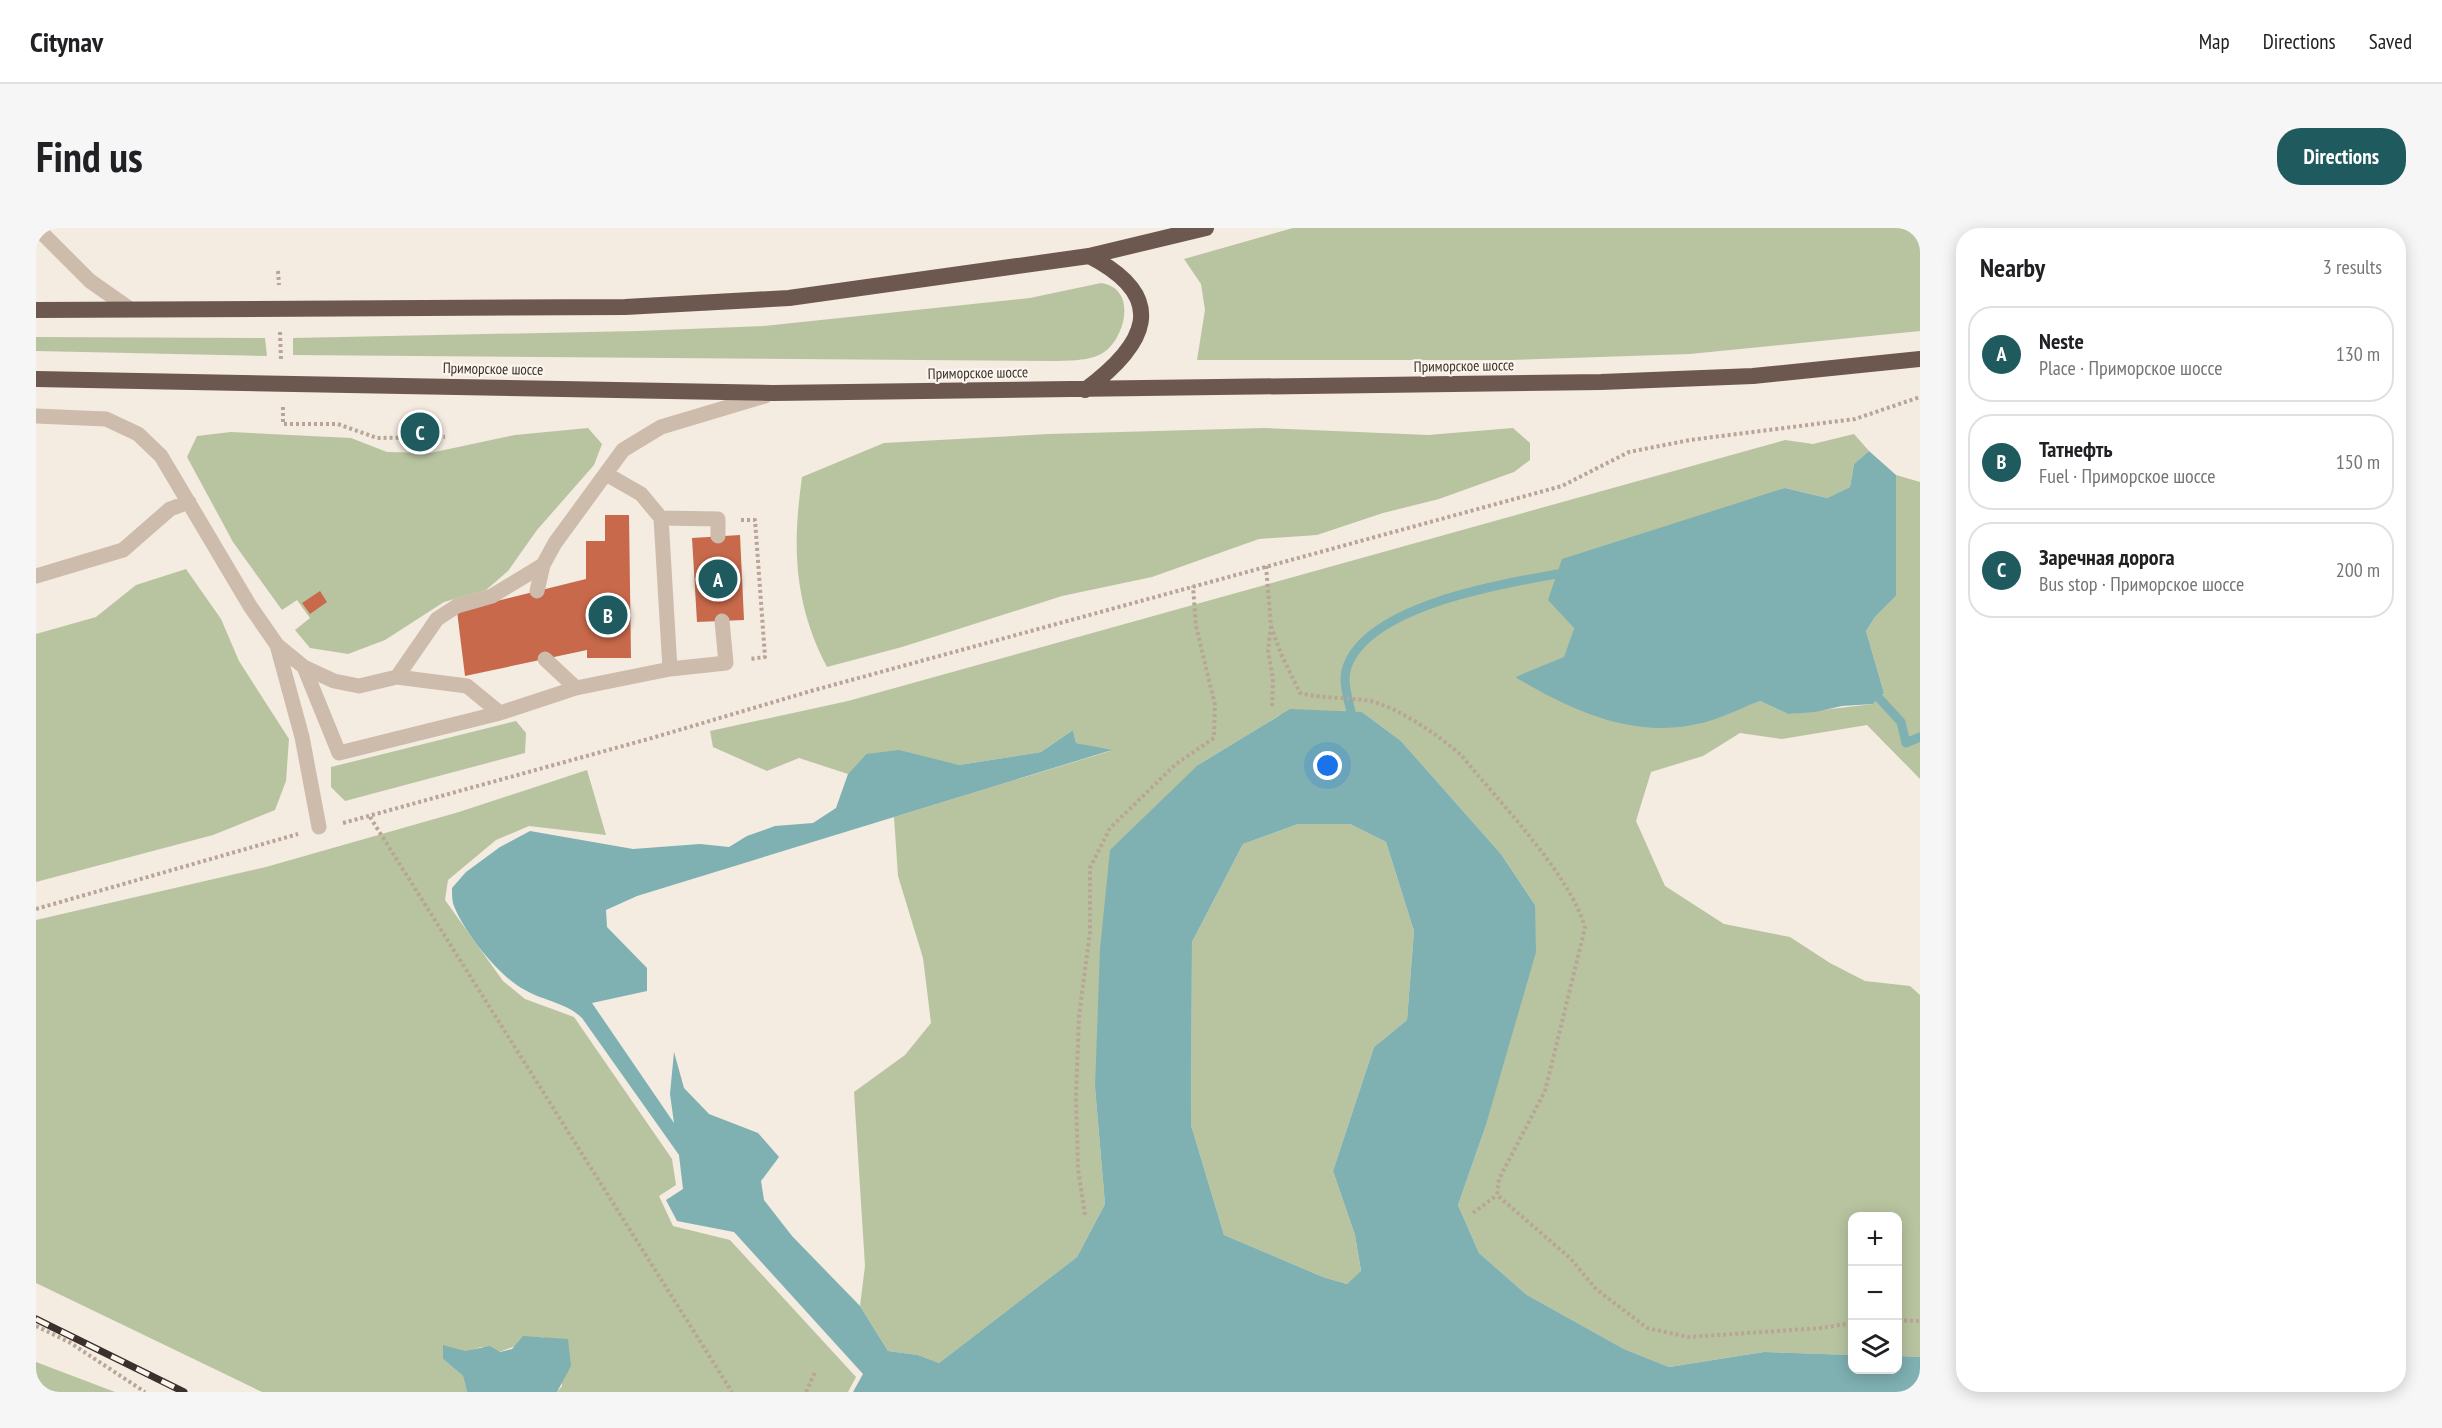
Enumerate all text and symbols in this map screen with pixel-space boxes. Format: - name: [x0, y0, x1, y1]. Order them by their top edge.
- text: Citynav: [30, 23, 103, 60]
- text: Map: [2199, 28, 2230, 55]
- text: Directions: [2263, 28, 2336, 55]
- text: Saved: [2369, 28, 2412, 55]
- button: Directions: [2277, 128, 2406, 185]
- text: Find us: [36, 129, 143, 184]
- text: Nearby: [1980, 251, 2045, 284]
- text: 3 results: [2323, 254, 2382, 280]
- text: Neste: [2039, 327, 2084, 355]
- text: A: [1996, 341, 2007, 367]
- text: 130 m: [2336, 341, 2380, 367]
- street label: Приморское шоссе: [1414, 355, 1514, 376]
- text: Place · Приморское шоссе: [2039, 355, 2222, 381]
- street label: Приморское шоссе: [443, 358, 543, 379]
- street label: Приморское шоссе: [928, 362, 1028, 383]
- pin: C: [400, 410, 440, 454]
- text: Татнефть: [2039, 435, 2112, 463]
- text: B: [1997, 449, 2006, 475]
- text: 150 m: [2336, 449, 2380, 475]
- text: Fuel · Приморское шоссе: [2039, 463, 2216, 489]
- text: Заречная дорога: [2039, 543, 2175, 571]
- pin: A: [698, 556, 738, 602]
- text: C: [1997, 557, 2006, 583]
- text: 200 m: [2336, 557, 2380, 583]
- text: Bus stop · Приморское шоссе: [2039, 571, 2244, 597]
- pin: B: [588, 592, 628, 638]
- your location: [1313, 751, 1342, 780]
- map controls: [1848, 1212, 1902, 1374]
- button: +: [1848, 1212, 1902, 1266]
- button: −: [1848, 1266, 1902, 1320]
- button: layers: [1848, 1320, 1902, 1374]

